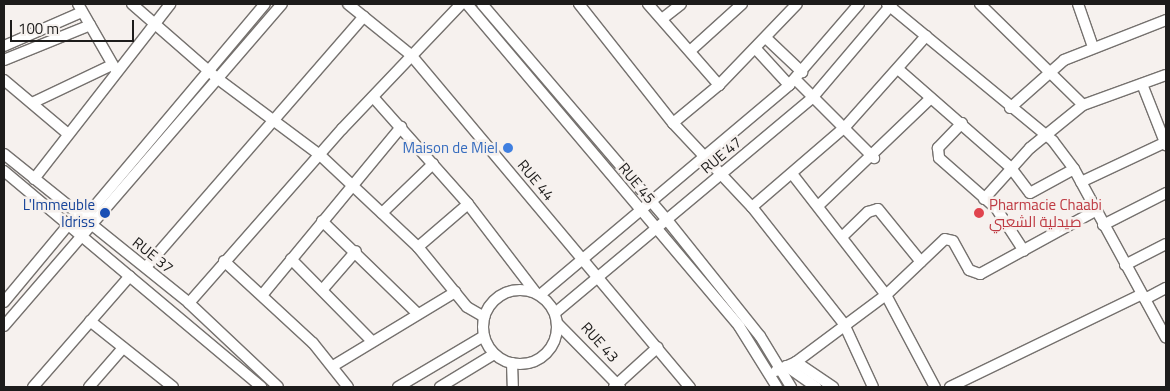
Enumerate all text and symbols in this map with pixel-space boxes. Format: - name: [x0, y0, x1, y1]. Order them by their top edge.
- scale bar: [12, 10, 136, 42]
- text: 100 m: [18, 17, 59, 40]
- street label: RUE 47: [697, 133, 745, 177]
- place label: Maison de Miel: [403, 139, 498, 157]
- marker: Maison de Miel: [502, 142, 514, 154]
- street label: RUE 44: [514, 156, 558, 204]
- street label: RUE 45: [615, 159, 659, 207]
- place label: L'Immeuble Idriss: [23, 195, 95, 230]
- place label: Pharmacie Chaabi صيدلية الشعبي: [989, 195, 1102, 230]
- marker: L'Immeuble Idriss: [99, 207, 111, 219]
- marker: Pharmacie Chaabi صيدلية الشعبي: [973, 207, 985, 219]
- street label: RUE 37: [129, 233, 177, 277]
- street label: RUE 43: [577, 318, 623, 366]

